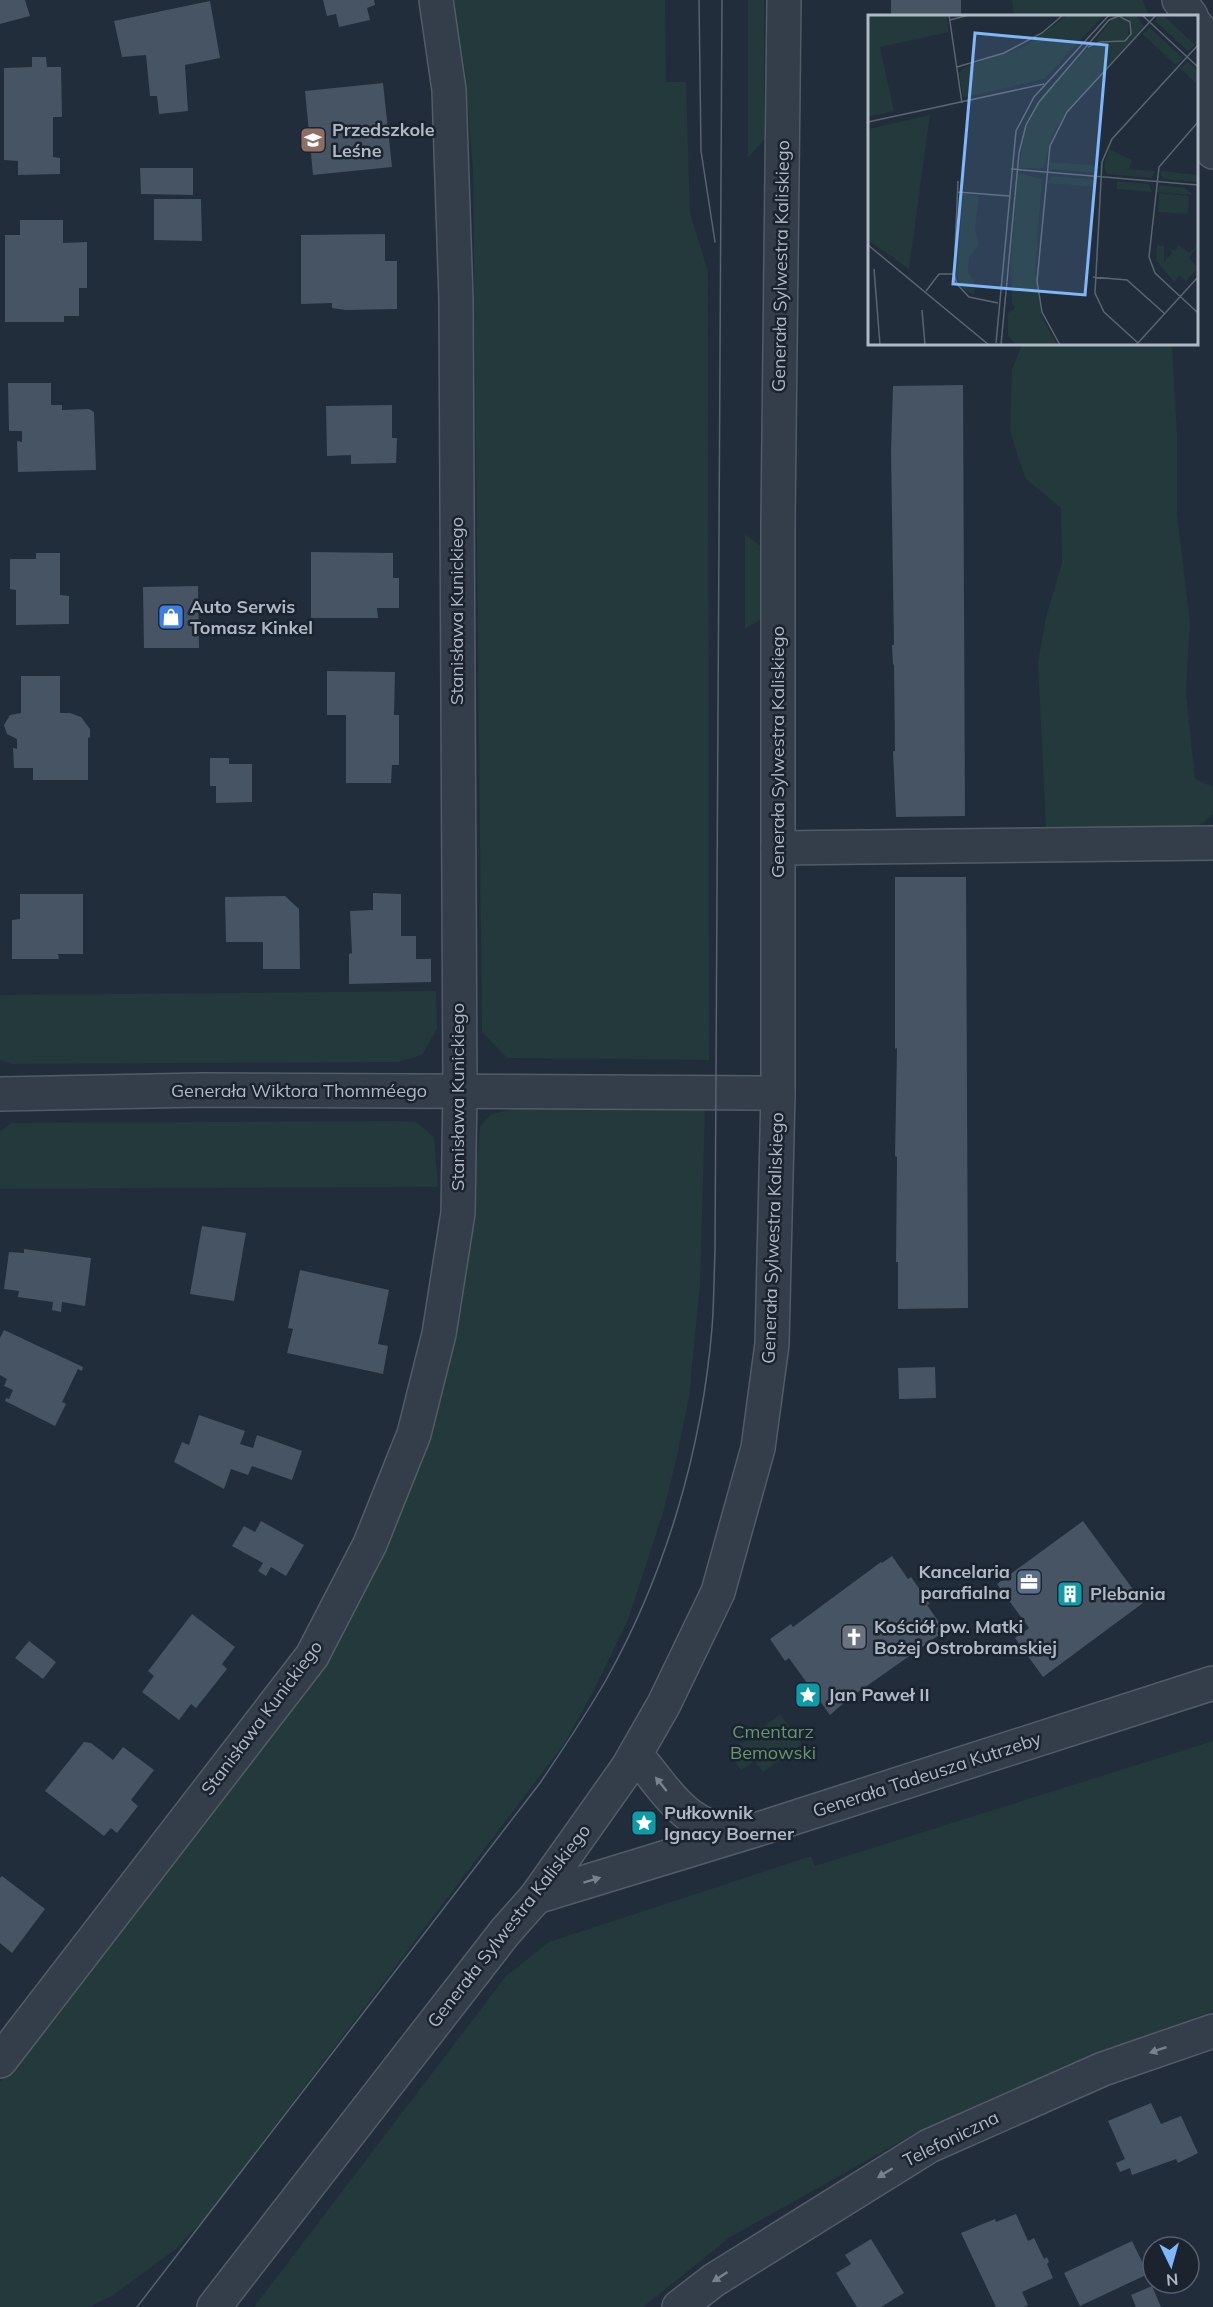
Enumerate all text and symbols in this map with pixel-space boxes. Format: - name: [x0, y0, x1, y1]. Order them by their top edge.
- inset map: [868, 15, 1198, 345]
- place label: Przedszkole Leśne: [332, 118, 435, 162]
- school or university icon: Przedszkole Leśne: [298, 125, 328, 155]
- street label: Generała Sylwestra Kaliskiego: [767, 140, 794, 392]
- street label: Stanisława Kunickiego: [445, 517, 468, 705]
- place label: Auto Serwis Tomasz Kinkel: [190, 595, 313, 639]
- shop icon: Auto Serwis Tomasz Kinkel: [156, 602, 186, 632]
- street label: Generała Sylwestra Kaliskiego: [766, 626, 789, 878]
- street label: Stanisława Kunickiego: [446, 1003, 469, 1191]
- street label: Generała Wiktora Thomméego: [171, 1079, 427, 1102]
- street label: Generała Sylwestra Kaliskiego: [757, 1112, 788, 1364]
- place label: Kancelaria parafialna: [918, 1560, 1010, 1604]
- office icon: Kancelaria parafialna: [1014, 1567, 1044, 1597]
- building icon: Plebania: [1055, 1579, 1085, 1609]
- place label: Plebania: [1090, 1582, 1166, 1605]
- place label: Kościół pw. Matki Bożej Ostrobramskiej: [874, 1615, 1057, 1659]
- church icon: Kościół pw. Matki Bożej Ostrobramskiej: [839, 1622, 869, 1652]
- street label: Stanisława Kunickiego: [196, 1636, 327, 1800]
- place icon: Jan Paweł II: [793, 1680, 823, 1710]
- place label: Jan Paweł II: [828, 1683, 930, 1706]
- park label: Cmentarz Bemowski: [730, 1720, 816, 1764]
- street label: Generała Tadeusza Kutrzeby: [810, 1727, 1044, 1822]
- one-way arrow: [655, 1776, 668, 1792]
- place label: Pułkownik Ignacy Boerner: [664, 1801, 795, 1845]
- place icon: Pułkownik Ignacy Boerner: [629, 1808, 659, 1838]
- street label: Generała Sylwestra Kaliskiego: [422, 1819, 595, 2032]
- one-way arrow: [583, 1875, 601, 1884]
- one-way arrow: [1149, 2046, 1167, 2056]
- street label: Telefoniczna: [899, 2105, 1003, 2172]
- one-way arrow: [877, 2168, 893, 2179]
- north arrow: [1141, 2235, 1201, 2295]
- text: N: [1165, 2269, 1179, 2290]
- one-way arrow: [712, 2271, 728, 2282]

